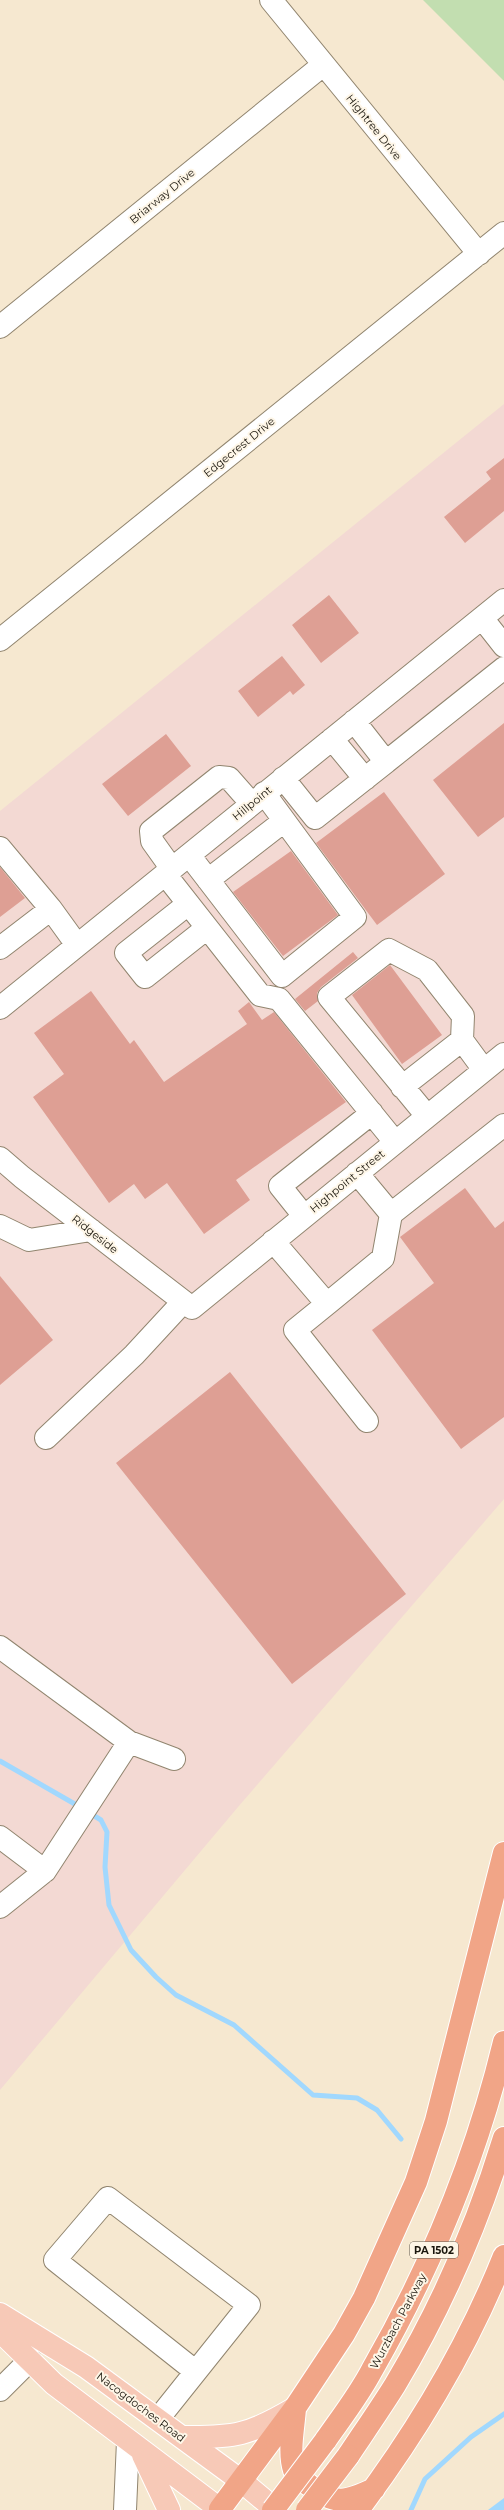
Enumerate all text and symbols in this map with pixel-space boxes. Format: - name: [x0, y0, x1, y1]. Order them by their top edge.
- street label: Hightree Drive: [343, 91, 405, 163]
- street label: Briarway Drive: [126, 165, 198, 227]
- street label: Edgecrest Drive: [201, 414, 278, 480]
- street label: Hillpoint: [229, 782, 275, 823]
- street label: Highpoint Street: [307, 1146, 388, 1215]
- street label: Ridgeside: [69, 1212, 121, 1257]
- road number: PA 1502: [410, 2242, 458, 2258]
- street label: Wurzbach Parkway: [367, 2271, 429, 2371]
- street label: Nacogdoches Road: [94, 2369, 188, 2445]

